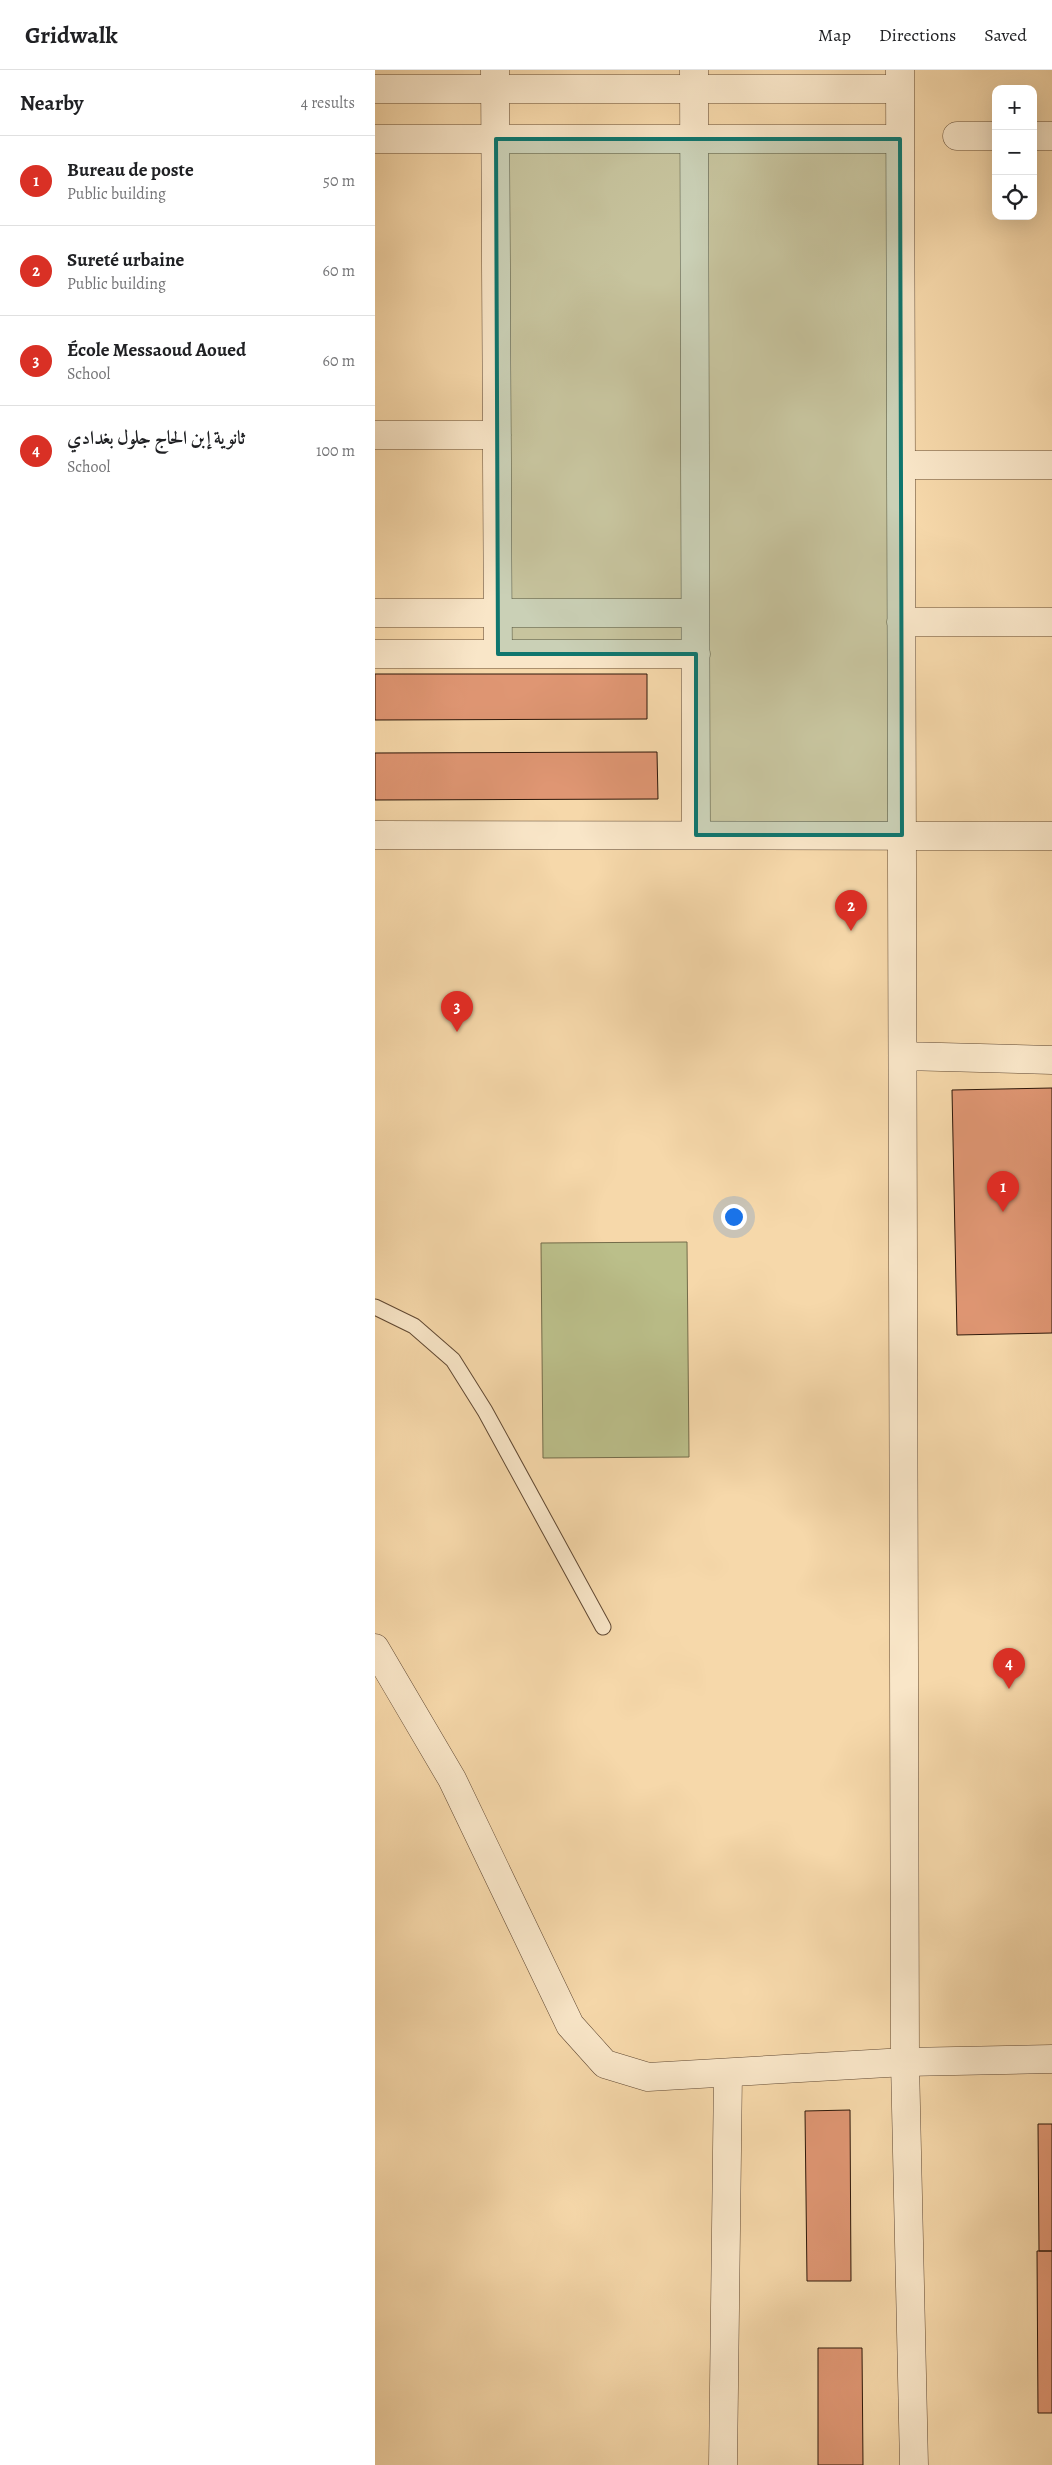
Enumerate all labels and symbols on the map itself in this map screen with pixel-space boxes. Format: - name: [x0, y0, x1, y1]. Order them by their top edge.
- pin: 2: [835, 890, 867, 931]
- pin: 3: [441, 991, 473, 1032]
- pin: 1: [987, 1171, 1019, 1212]
- your location: [721, 1204, 747, 1230]
- pin: 4: [993, 1648, 1025, 1689]

